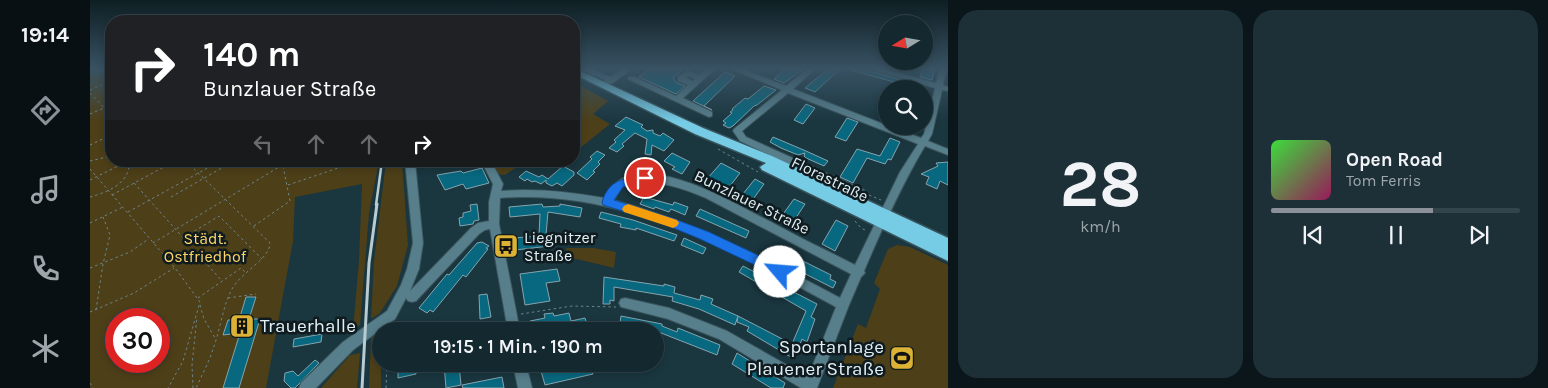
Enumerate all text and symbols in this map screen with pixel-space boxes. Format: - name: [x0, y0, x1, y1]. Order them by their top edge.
- north arrow: [878, 15, 932, 70]
- map controls: [878, 15, 933, 135]
- text: 19:14: [21, 22, 69, 48]
- text: 140 m: [203, 34, 301, 75]
- icon: right: [120, 35, 185, 100]
- text: Bunzlauer Straße: [203, 76, 376, 102]
- button: search: [878, 80, 933, 135]
- icon: directions: [28, 93, 63, 128]
- icon: left: [249, 130, 277, 158]
- icon: ahead: [302, 130, 330, 158]
- icon: ahead: [355, 130, 383, 158]
- icon: right: [408, 130, 436, 158]
- text: 28: [1060, 146, 1141, 222]
- text: Open Road: [1346, 149, 1443, 171]
- street label: Florastraße: [788, 152, 872, 206]
- pin: [624, 157, 666, 199]
- icon: arrive: [631, 164, 659, 192]
- street label: Bunzlauer Straße: [691, 166, 813, 238]
- text: Tom Ferris: [1346, 171, 1421, 190]
- icon: music: [28, 172, 63, 207]
- text: km/h: [1080, 217, 1121, 236]
- icon: previous: [1299, 221, 1327, 249]
- icon: pause: [1382, 221, 1410, 249]
- icon: next: [1465, 221, 1493, 249]
- place label: Liegnitzer Straße: [524, 228, 596, 265]
- park label: Städt. Ostfriedhof: [164, 229, 247, 266]
- bus stop icon: Liegnitzer Straße: [493, 233, 519, 259]
- position arrow: [753, 245, 805, 297]
- icon: phone: [28, 251, 63, 286]
- speed limit sign: 30: [105, 308, 170, 373]
- building icon: Trauerhalle: [229, 313, 255, 339]
- place label: Trauerhalle: [260, 315, 356, 337]
- icon: climate: [28, 331, 63, 366]
- text: 19:15 · 1 Min. · 190 m: [433, 336, 603, 358]
- place label: Sportanlage Plauener Straße: [746, 336, 884, 380]
- sports icon: Sportanlage Plauener Straße: [889, 345, 915, 371]

